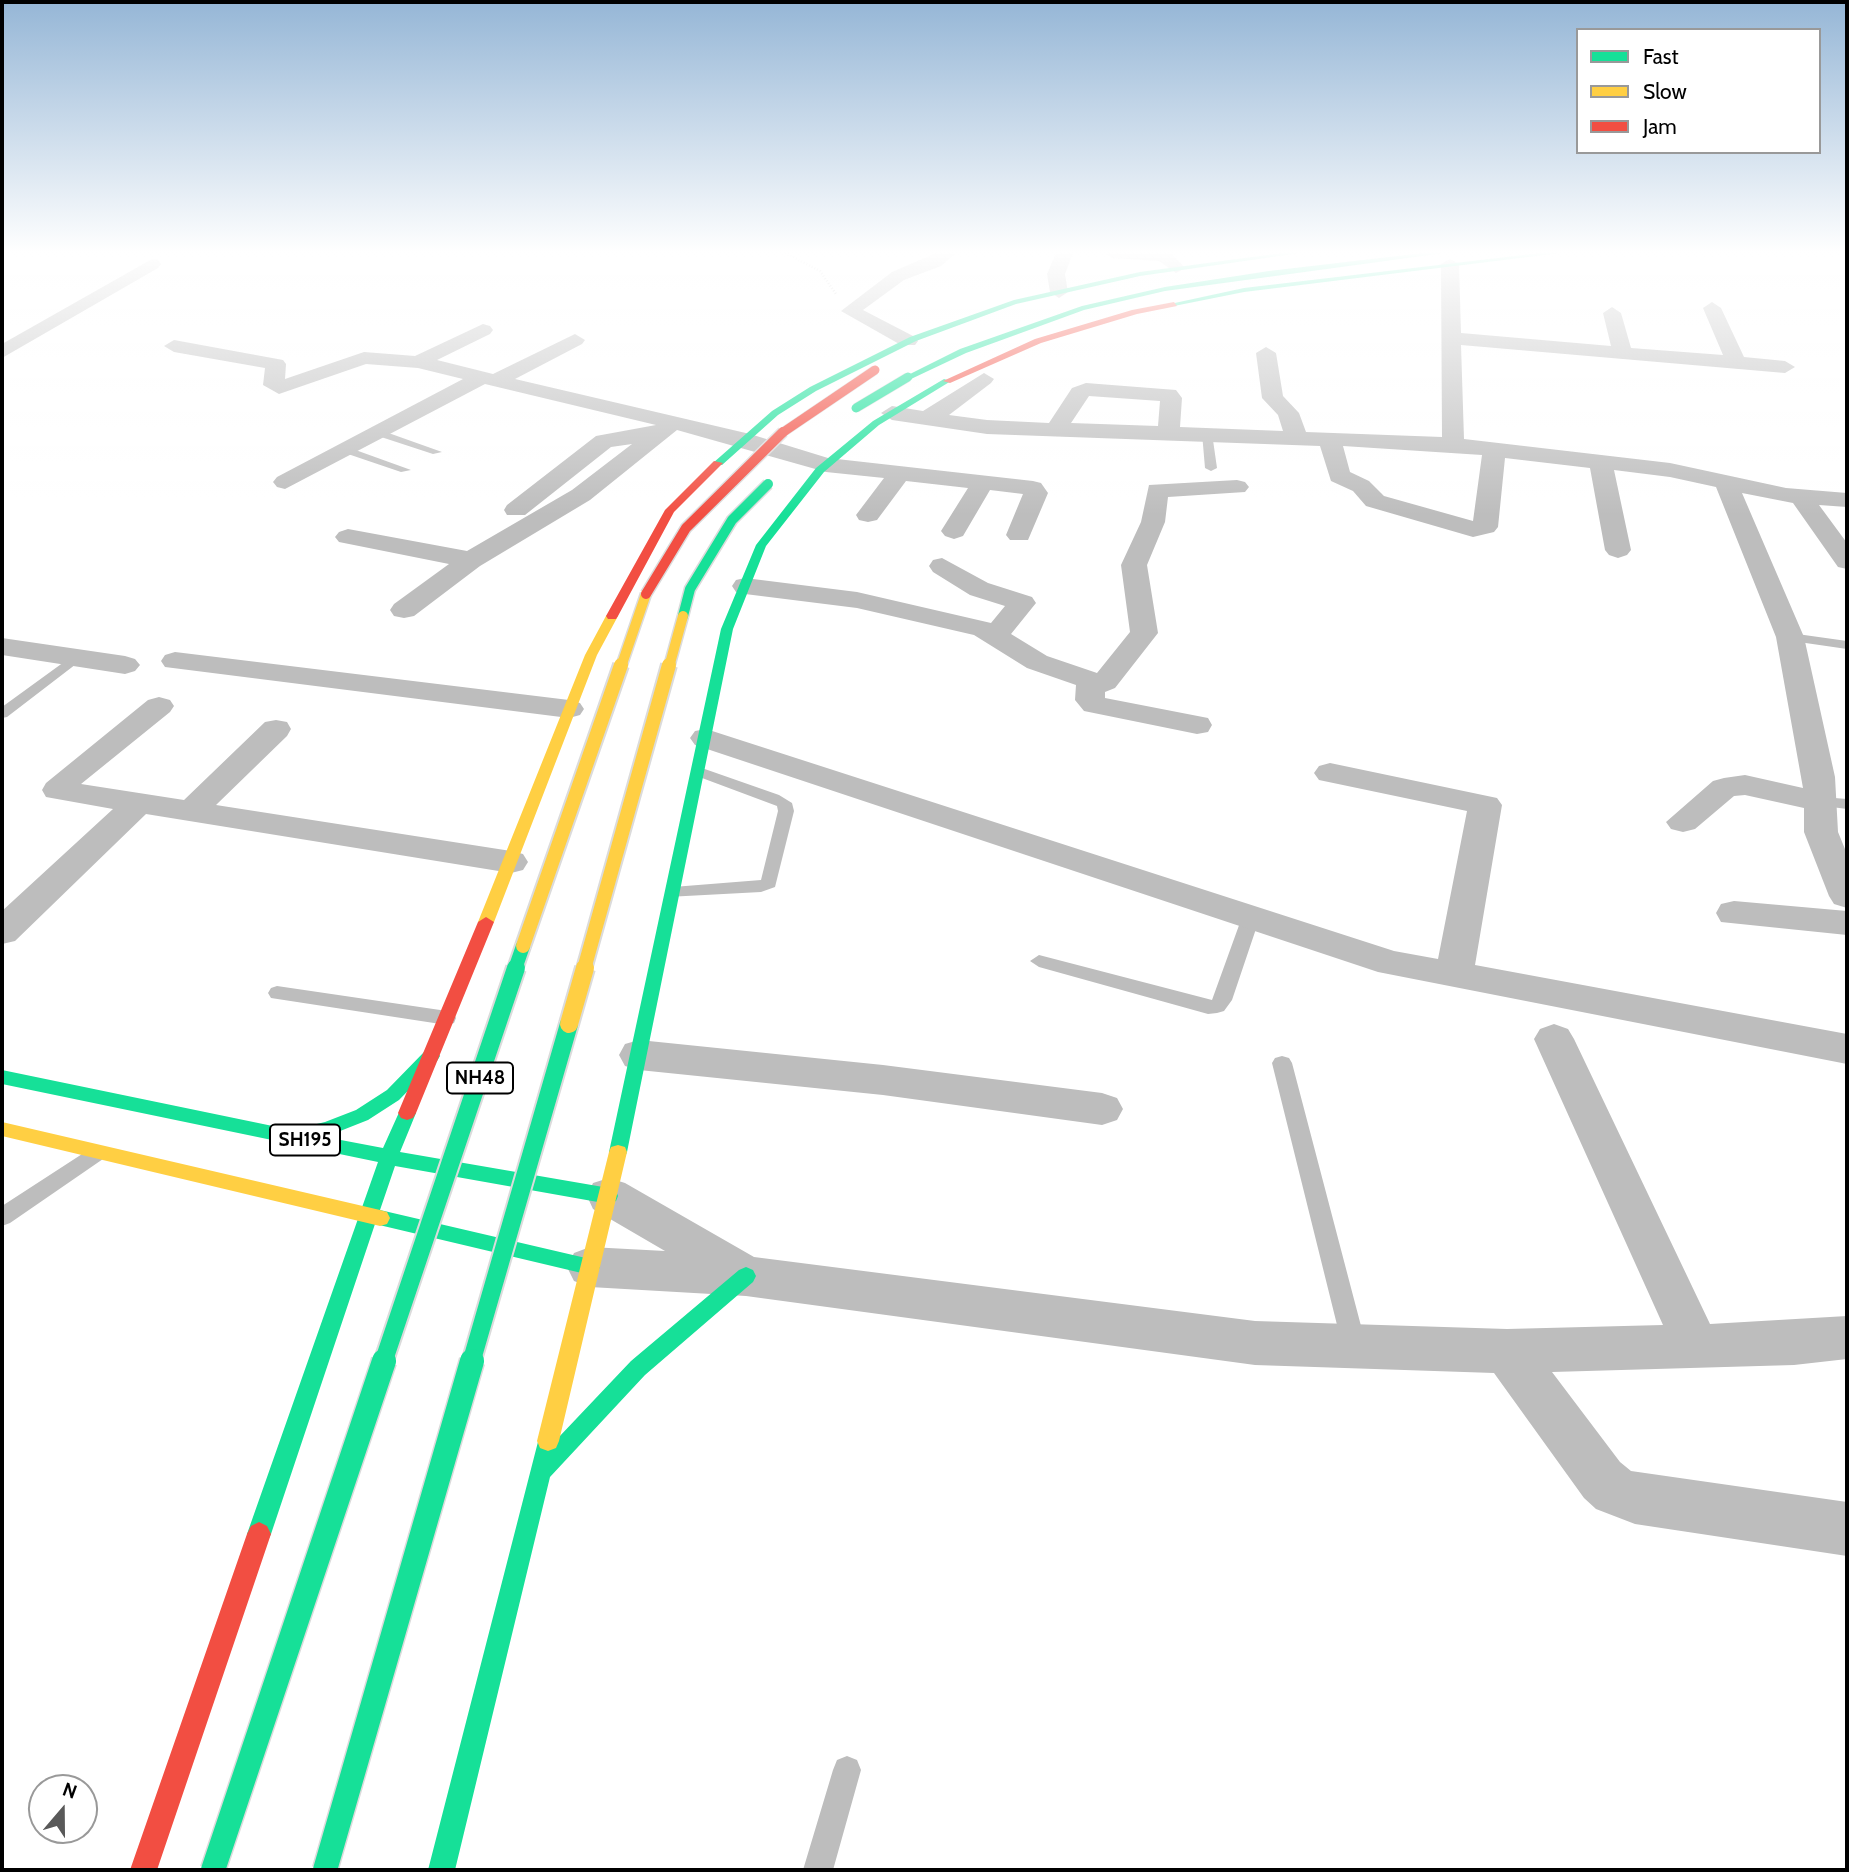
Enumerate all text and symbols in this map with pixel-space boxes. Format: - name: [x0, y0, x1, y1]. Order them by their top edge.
- legend: [1576, 28, 1821, 154]
- text: Fast: [1643, 44, 1679, 69]
- text: Slow: [1643, 79, 1687, 104]
- text: Jam: [1643, 114, 1677, 139]
- road number: NH48: [447, 1062, 513, 1094]
- road number: SH195: [270, 1124, 340, 1156]
- north arrow: [28, 1774, 98, 1844]
- text: N: [59, 1778, 80, 1804]

